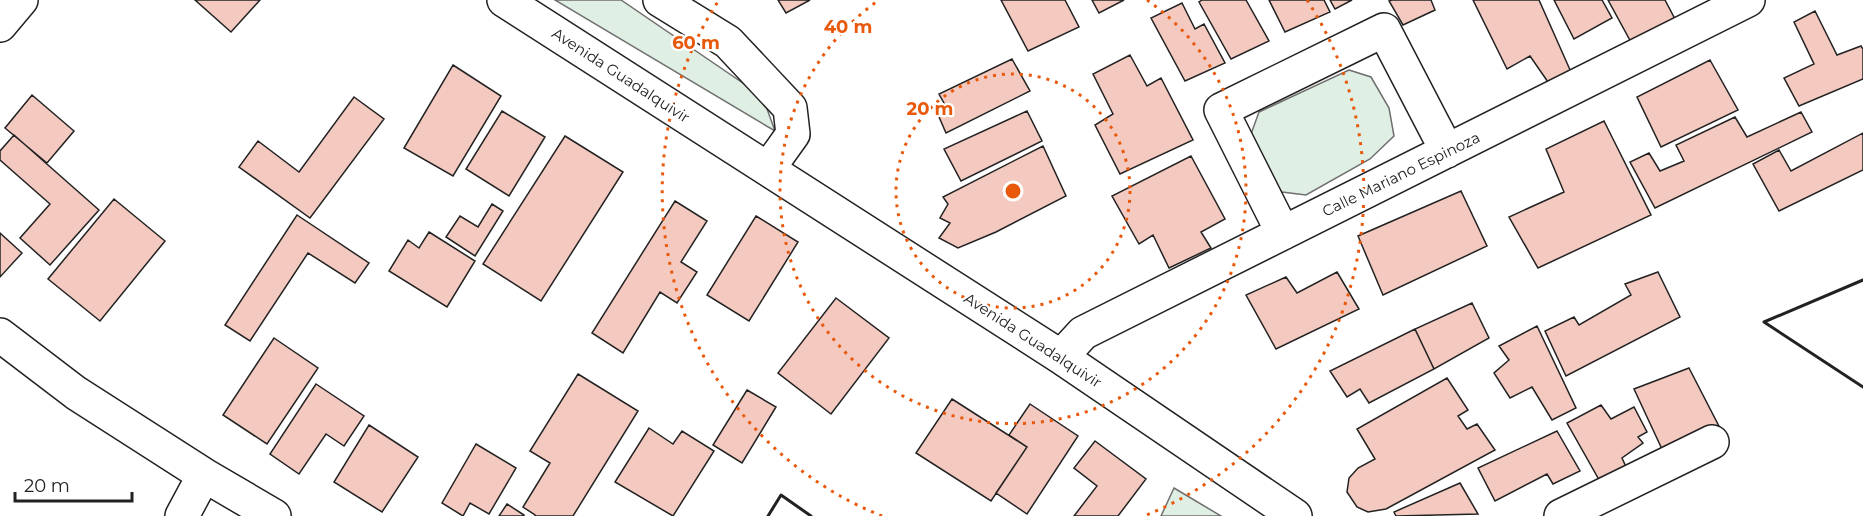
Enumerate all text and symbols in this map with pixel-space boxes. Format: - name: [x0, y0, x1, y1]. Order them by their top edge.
- text: 40 m: [824, 16, 872, 38]
- street label: Avenida Guadalquivir: [549, 23, 693, 127]
- text: 60 m: [672, 32, 720, 54]
- text: 20 m: [907, 98, 953, 120]
- street label: Calle Mariano Espinoza: [1319, 127, 1483, 221]
- centre of rings: [1003, 181, 1023, 201]
- street label: Avenida Guadalquivir: [961, 288, 1105, 392]
- scale bar: [15, 465, 132, 503]
- text: 20 m: [24, 475, 70, 497]

